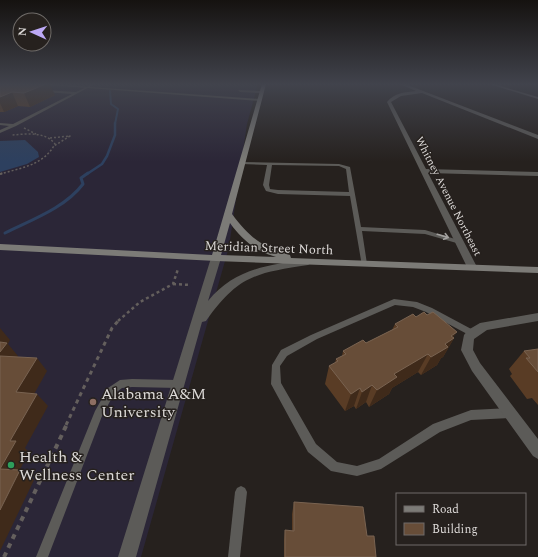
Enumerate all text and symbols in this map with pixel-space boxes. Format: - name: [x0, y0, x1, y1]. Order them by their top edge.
- north arrow: [12, 12, 52, 52]
- text: N: [14, 27, 31, 36]
- street label: Whitney Avenue Northeast: [411, 134, 486, 259]
- one-way arrow: [436, 233, 449, 240]
- street label: Meridian Street North: [204, 236, 334, 260]
- place label: Alabama A&M University: [101, 382, 206, 424]
- marker: Alabama A&M University: [88, 397, 98, 407]
- place label: Health & Wellness Center: [19, 445, 135, 487]
- marker: Health & Wellness Center: [6, 460, 16, 470]
- legend: [396, 493, 526, 545]
- text: Road: [432, 500, 459, 519]
- text: Building: [432, 520, 478, 539]

